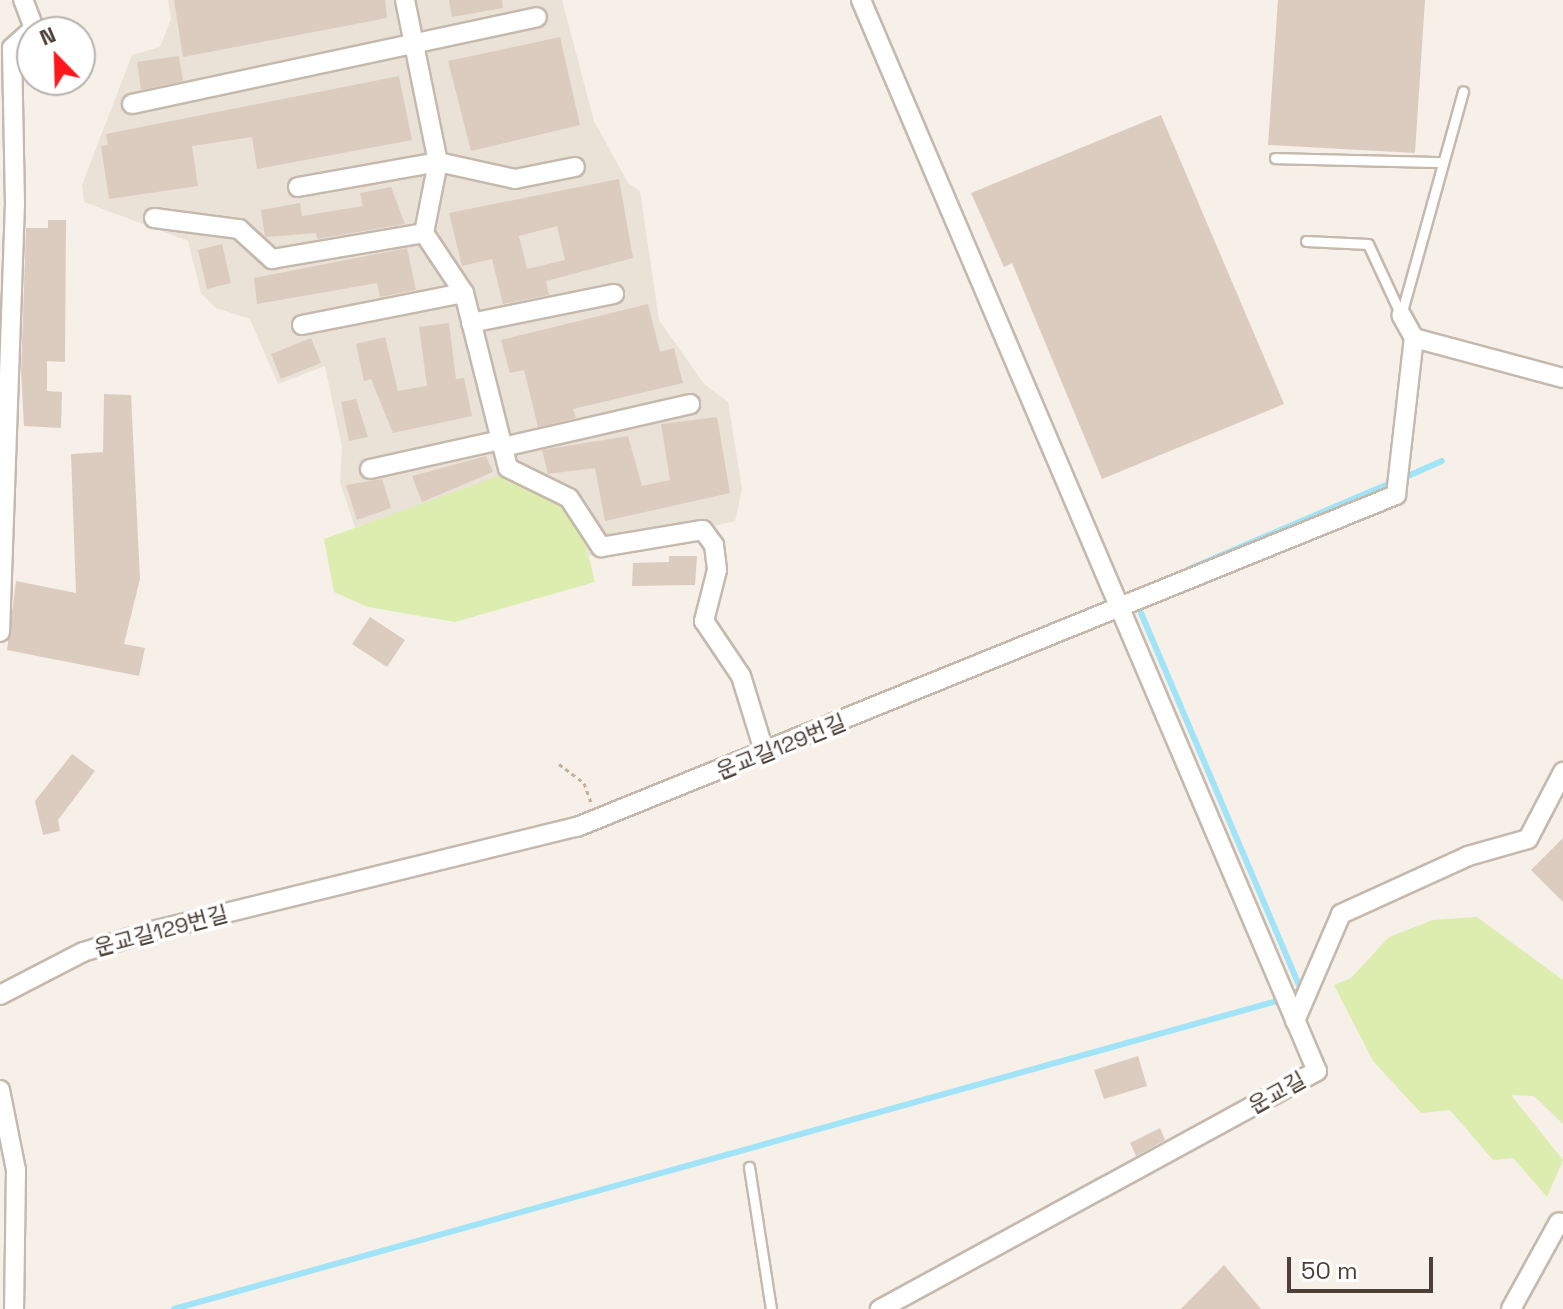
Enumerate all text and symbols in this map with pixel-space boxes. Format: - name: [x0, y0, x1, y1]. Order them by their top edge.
- north arrow: [16, 16, 96, 96]
- text: N: [35, 20, 60, 52]
- street label: 운교길129번길: [713, 709, 849, 785]
- street label: 운교길129번길: [91, 901, 231, 961]
- street label: 운교길: [1244, 1067, 1310, 1119]
- scale bar: [1291, 1241, 1437, 1291]
- text: 50 m: [1301, 1255, 1358, 1286]

